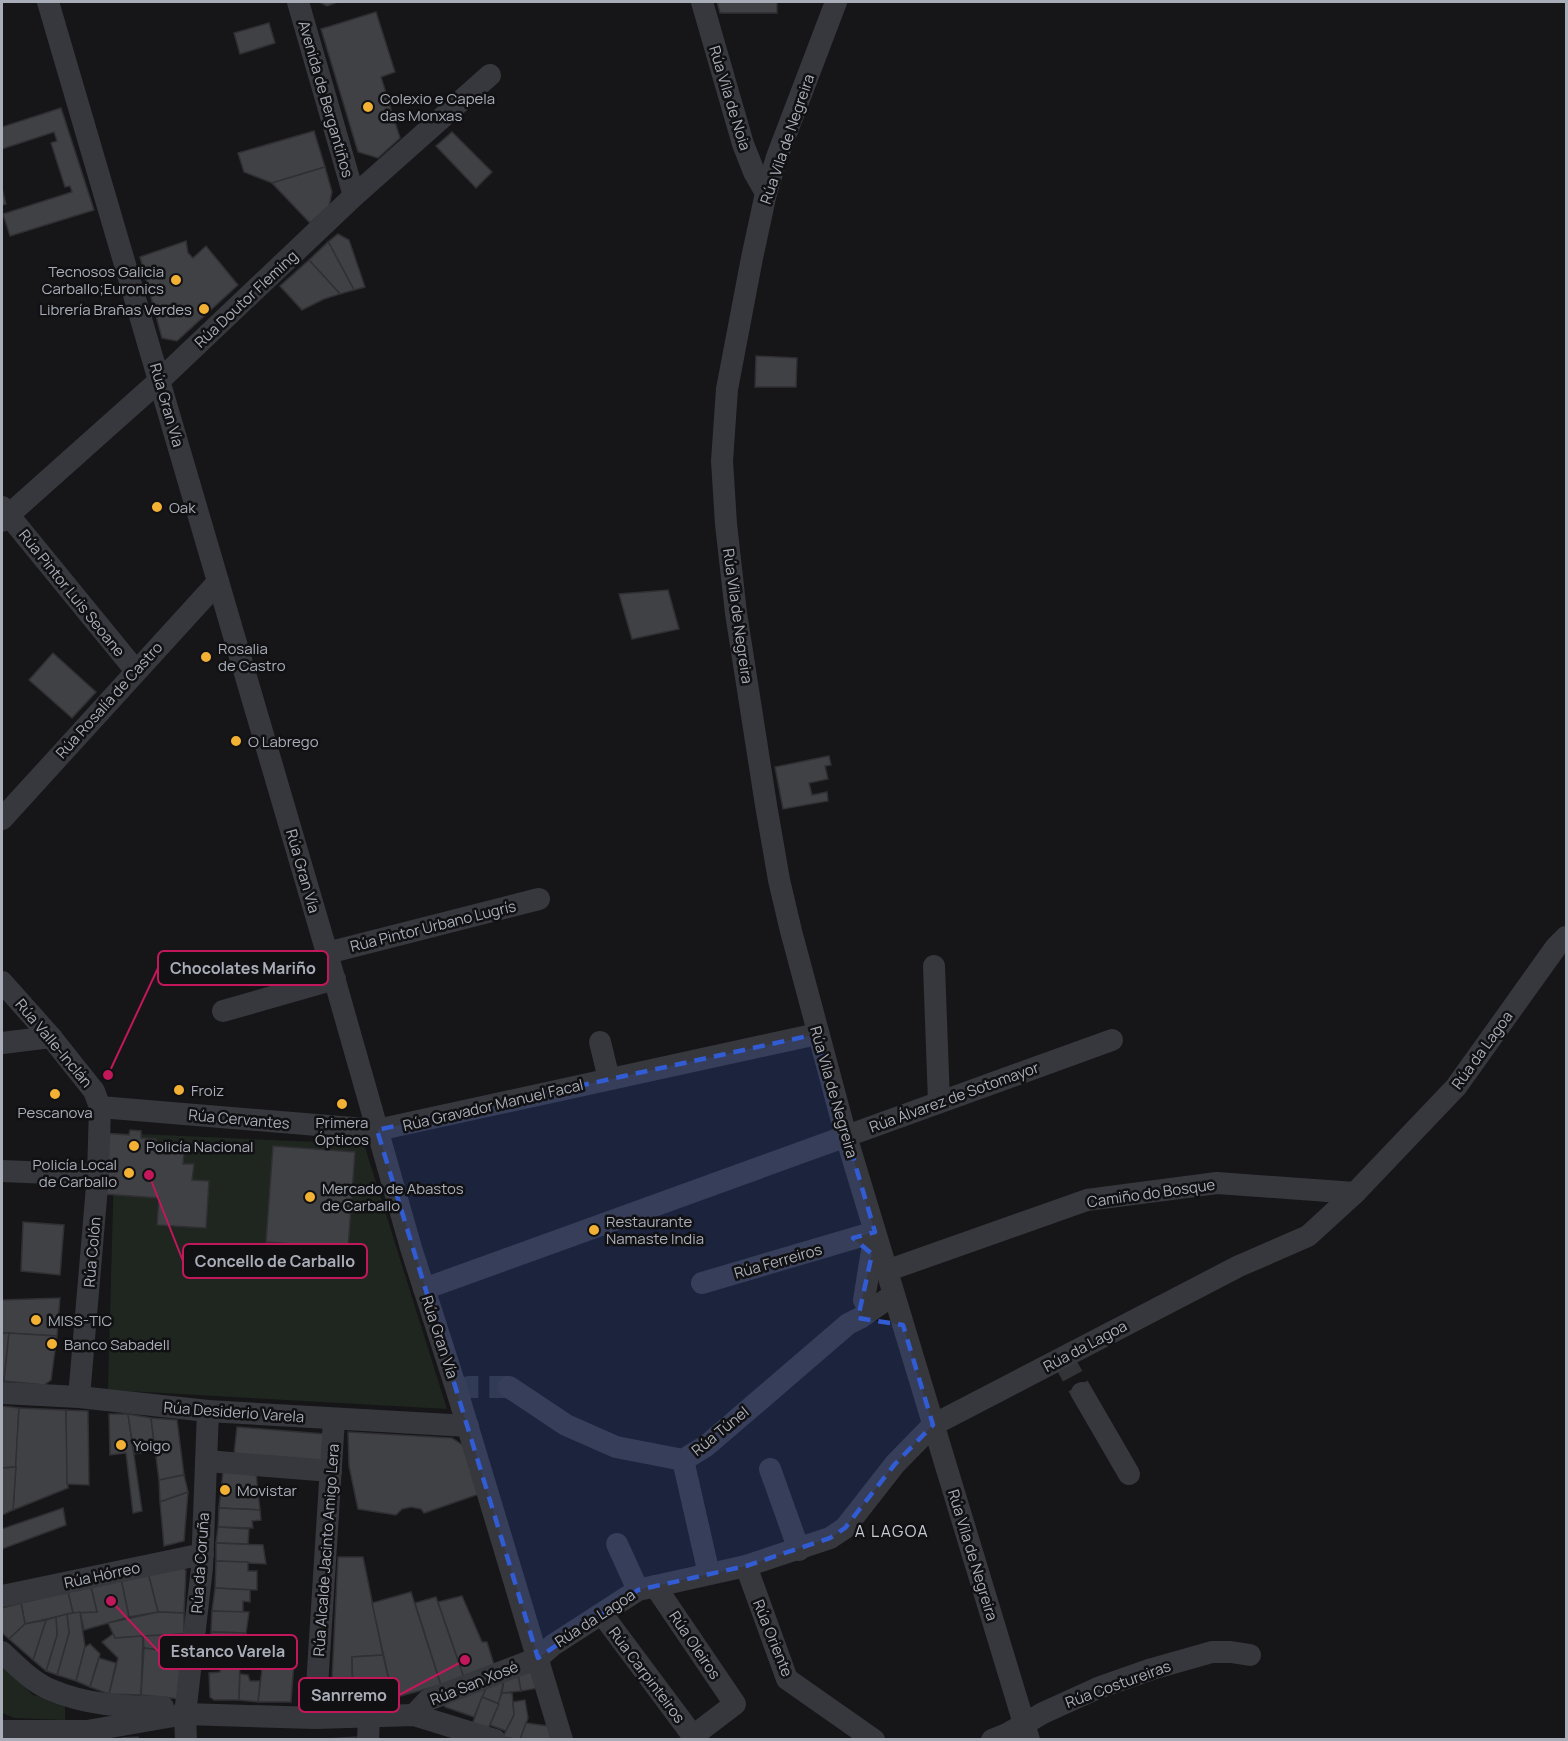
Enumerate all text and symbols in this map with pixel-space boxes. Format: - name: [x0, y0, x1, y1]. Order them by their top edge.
- street label: Avenida de Bergantiños: [294, 18, 358, 180]
- street label: Rúa Vila de Noia: [704, 43, 756, 153]
- street label: Rúa Vila de Negreira: [755, 71, 819, 207]
- place label: Colexio e Capela das Monxas: [380, 88, 495, 126]
- marker: Colexio e Capela das Monxas: [361, 100, 375, 114]
- street label: Rúa Doutor Fleming: [190, 246, 302, 352]
- place label: Tecnosos Galicia Carballo;Euronics: [42, 261, 164, 299]
- marker: Tecnosos Galicia Carballo;Euronics: [169, 273, 183, 287]
- place label: Librería Brañas Verdes: [39, 299, 192, 320]
- marker: Librería Brañas Verdes: [197, 302, 211, 316]
- street label: Rúa Gran Vía: [145, 361, 189, 449]
- place label: Oak: [169, 497, 196, 518]
- marker: Oak: [150, 500, 164, 514]
- street label: Rúa Pintor Luis Seoane: [14, 525, 130, 661]
- street label: Rúa Vila de Negreira: [718, 547, 758, 685]
- street label: Rúa Rosalía de Castro: [51, 637, 167, 763]
- place label: Rosalia de Castro: [218, 638, 286, 676]
- marker: Rosalia de Castro: [199, 650, 213, 664]
- place label: O Labrego: [248, 731, 319, 752]
- marker: O Labrego: [229, 734, 243, 748]
- street label: Rúa Gran Vía: [281, 827, 325, 915]
- street label: Rúa Pintor Urbano Lugrís: [348, 895, 518, 957]
- callout: Chocolates Mariño: [158, 951, 328, 985]
- text: Chocolates Mariño: [170, 957, 316, 979]
- street label: Rúa Valle-Inclán: [11, 994, 97, 1092]
- street label: Rúa da Lagoa: [1446, 1007, 1518, 1093]
- street label: Rúa Vila de Negreira: [805, 1024, 863, 1160]
- street label: Rúa Álvarez de Sotomayor: [866, 1056, 1042, 1137]
- street label: Rúa Gravador Manuel Facal: [401, 1074, 585, 1136]
- place label: Froiz: [191, 1080, 224, 1101]
- marker: Froiz: [172, 1083, 186, 1097]
- marker: Pescanova: [48, 1087, 62, 1101]
- marker: Primera Ópticos: [335, 1097, 349, 1111]
- place label: Pescanova: [17, 1102, 93, 1123]
- street label: Rúa Cervantes: [188, 1104, 291, 1134]
- place label: Primera Ópticos: [315, 1112, 369, 1150]
- place label: Policía Nacional: [146, 1136, 254, 1157]
- marker: Policía Nacional: [127, 1139, 141, 1153]
- place label: Policía Local de Carballo: [33, 1154, 117, 1192]
- marker: Policía Local de Carballo: [122, 1166, 136, 1180]
- street label: Camiño do Bosque: [1086, 1174, 1217, 1212]
- place label: Mercado de Abastos de Carballo: [322, 1178, 464, 1216]
- marker: Mercado de Abastos de Carballo: [303, 1190, 317, 1204]
- place label: Restaurante Namaste India: [606, 1211, 704, 1249]
- street label: Rúa Colón: [78, 1216, 106, 1288]
- marker: Restaurante Namaste India: [587, 1223, 601, 1237]
- street label: Rúa Ferreiros: [732, 1238, 825, 1284]
- callout: Concello de Carballo: [183, 1244, 367, 1278]
- text: Concello de Carballo: [195, 1250, 355, 1272]
- street label: Rúa Gran Vía: [417, 1293, 463, 1381]
- place label: MISS-TIC: [48, 1310, 113, 1331]
- marker: MISS-TIC: [29, 1313, 43, 1327]
- street label: Rúa da Lagoa: [1039, 1315, 1131, 1377]
- place label: Banco Sabadell: [64, 1334, 170, 1355]
- marker: Banco Sabadell: [45, 1337, 59, 1351]
- street label: Rúa Desiderio Varela: [163, 1397, 305, 1427]
- street label: Rúa Túnel: [687, 1401, 753, 1461]
- place label: Yoigo: [133, 1435, 170, 1456]
- marker: Yoigo: [114, 1438, 128, 1452]
- street label: Rúa Alcalde Jacinto Amigo Lera: [308, 1443, 344, 1657]
- place label: Movistar: [237, 1480, 298, 1501]
- marker: Movistar: [218, 1483, 232, 1497]
- street label: Rúa Vila de Negreira: [943, 1487, 1003, 1623]
- street label: Rúa da Coruña: [186, 1512, 214, 1614]
- district label: A LAGOA: [855, 1520, 929, 1542]
- street label: Rúa Hórreo: [62, 1557, 142, 1593]
- street label: Rúa da Lagoa: [551, 1584, 639, 1652]
- street label: Rúa Oriente: [748, 1596, 798, 1680]
- street label: Rúa Oleiros: [664, 1607, 726, 1683]
- street label: Rúa Carpinteiros: [604, 1623, 690, 1727]
- callout: Estanco Varela: [159, 1635, 297, 1669]
- text: Estanco Varela: [171, 1640, 285, 1662]
- street label: Rúa Costureiras: [1062, 1655, 1174, 1713]
- street label: Rúa San Xosé: [427, 1656, 521, 1710]
- callout: Sanrremo: [299, 1678, 399, 1712]
- text: Sanrremo: [311, 1684, 387, 1706]

